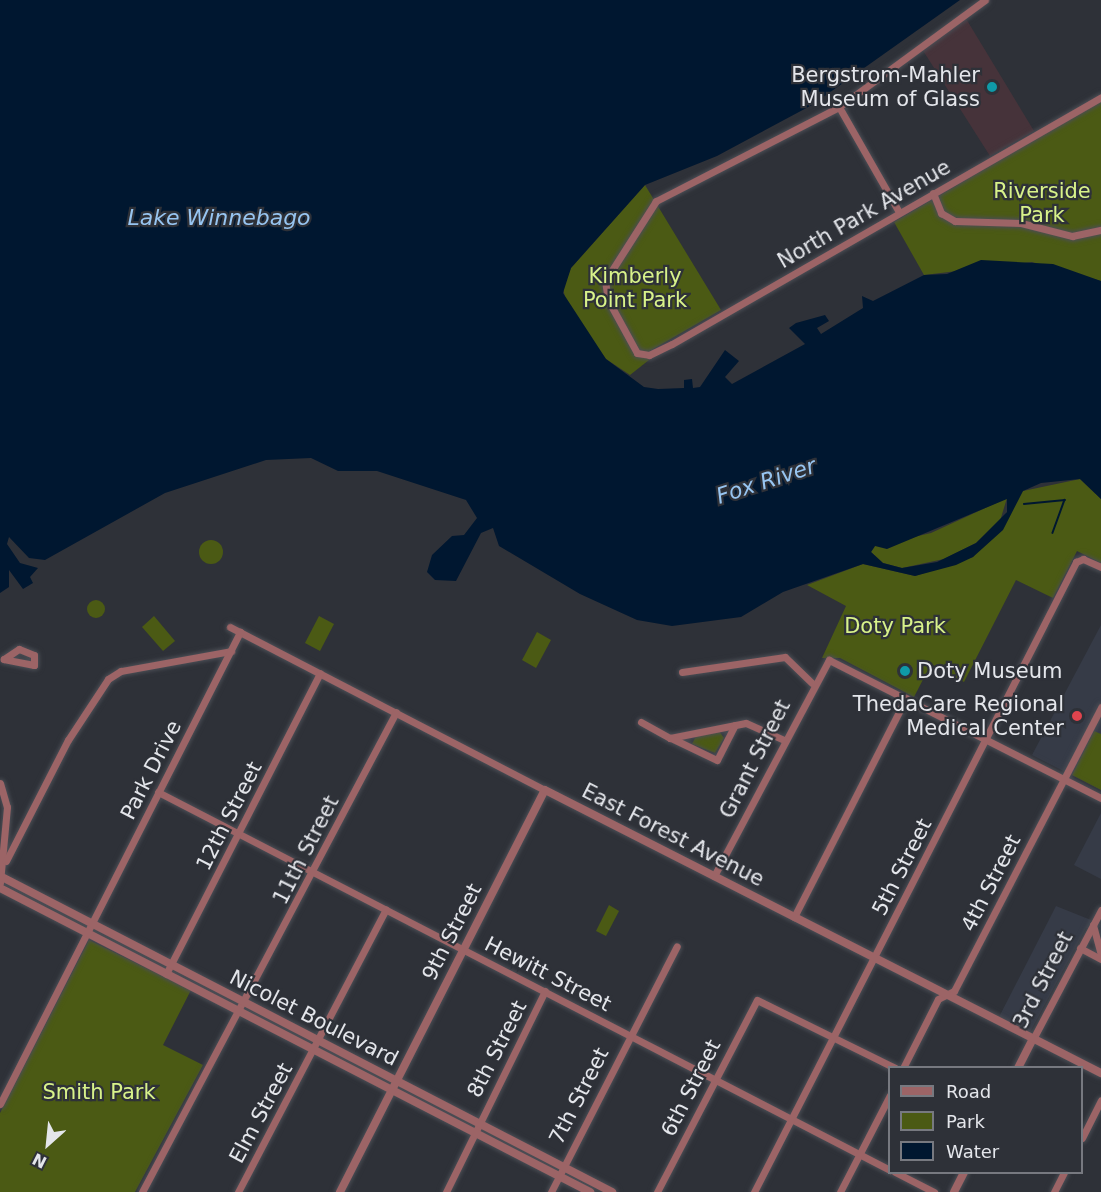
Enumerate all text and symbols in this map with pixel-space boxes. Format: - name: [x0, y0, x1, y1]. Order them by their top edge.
- place label: Bergstrom-Mahler Museum of Glass: [791, 62, 980, 112]
- marker: Bergstrom-Mahler Museum of Glass: [985, 80, 999, 94]
- street label: North Park Avenue: [773, 154, 955, 274]
- park label: Riverside Park: [993, 178, 1091, 228]
- water label: Lake Winnebago: [127, 205, 311, 231]
- park label: Kimberly Point Park: [583, 263, 687, 313]
- water label: Fox River: [713, 453, 819, 509]
- park label: Doty Park: [844, 613, 946, 639]
- place label: Doty Museum: [917, 658, 1062, 684]
- marker: Doty Museum: [898, 664, 912, 678]
- place label: ThedaCare Regional Medical Center: [853, 691, 1064, 741]
- street label: Grant Street: [714, 695, 796, 823]
- marker: ThedaCare Regional Medical Center: [1068, 707, 1086, 725]
- street label: Park Drive: [115, 716, 187, 824]
- street label: 12th Street: [191, 757, 267, 875]
- street label: East Forest Avenue: [578, 778, 768, 892]
- street label: 11th Street: [268, 791, 344, 909]
- street label: 5th Street: [867, 814, 937, 920]
- street label: 4th Street: [956, 830, 1026, 936]
- street label: 9th Street: [417, 879, 487, 985]
- street label: 3rd Street: [1008, 927, 1078, 1033]
- street label: Hewitt Street: [481, 931, 615, 1017]
- street label: Nicolet Boulevard: [226, 965, 402, 1071]
- street label: 8th Street: [462, 996, 532, 1102]
- street label: 6th Street: [656, 1035, 726, 1141]
- street label: 7th Street: [544, 1043, 614, 1149]
- street label: Elm Street: [224, 1059, 298, 1167]
- legend: [888, 1066, 1083, 1174]
- park label: Smith Park: [42, 1079, 156, 1105]
- text: Road: [946, 1081, 991, 1102]
- text: Park: [946, 1111, 985, 1132]
- north arrow: [18, 1114, 78, 1174]
- text: Water: [946, 1141, 999, 1162]
- text: N: [29, 1149, 50, 1172]

